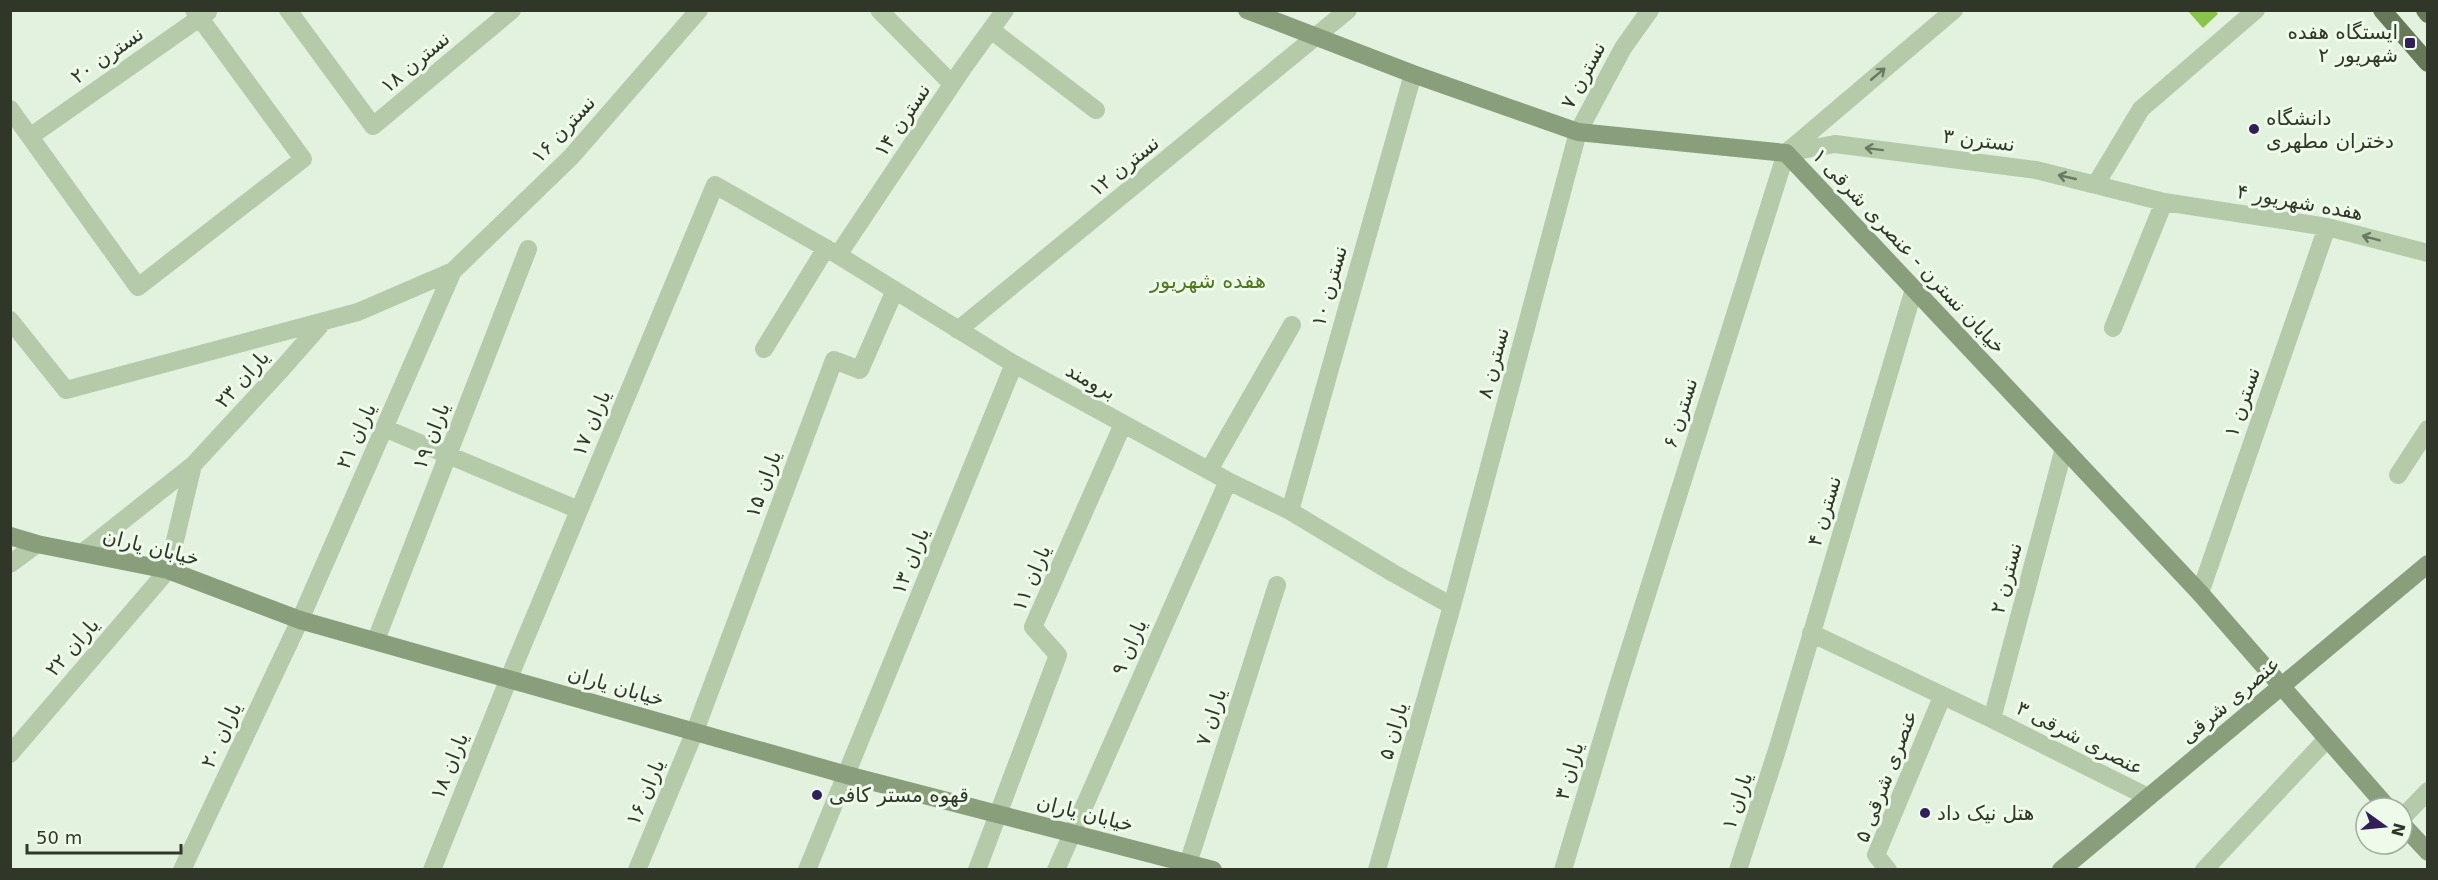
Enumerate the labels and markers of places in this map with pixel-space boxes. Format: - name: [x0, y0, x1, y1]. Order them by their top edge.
- place label: ایستگاه هفده شهریور ۲: [2287, 20, 2398, 67]
- marker: ایستگاه هفده شهریور ۲: [2403, 36, 2417, 50]
- place label: دانشگاه دختران مطهری: [2266, 106, 2394, 153]
- marker: دانشگاه دختران مطهری: [2247, 122, 2261, 136]
- place label: قهوه مستر کافی: [829, 783, 969, 807]
- marker: قهوه مستر کافی: [810, 788, 824, 802]
- place label: هتل نیک داد: [1937, 801, 2034, 825]
- marker: هتل نیک داد: [1918, 806, 1932, 820]

